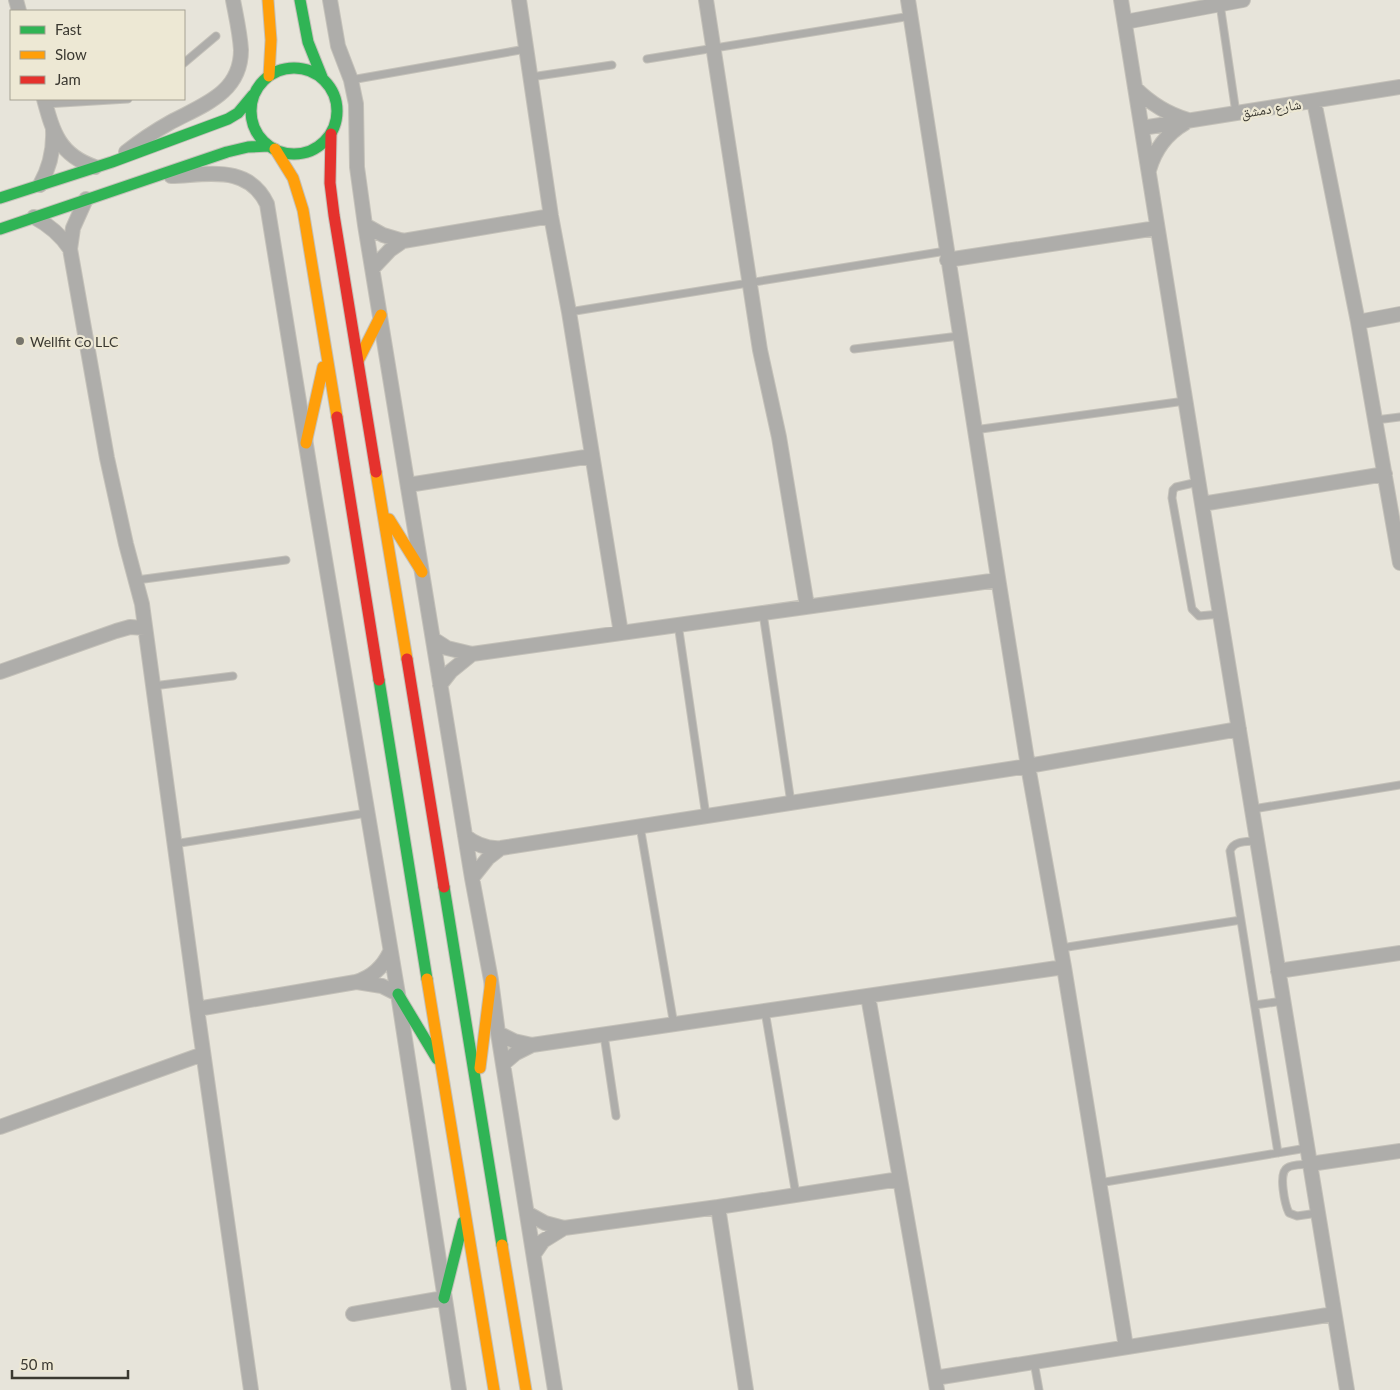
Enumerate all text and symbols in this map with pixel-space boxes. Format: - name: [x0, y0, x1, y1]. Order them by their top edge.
- legend: [10, 10, 185, 100]
- text: Fast: [55, 20, 82, 38]
- text: Slow: [55, 45, 87, 63]
- text: Jam: [55, 70, 81, 88]
- street label: شارع دمشق: [1240, 95, 1303, 123]
- place label: Wellfit Co LLC: [30, 333, 119, 350]
- marker: Wellfit Co LLC: [14, 335, 26, 347]
- scale bar: [12, 1348, 129, 1380]
- text: 50 m: [20, 1355, 54, 1373]

